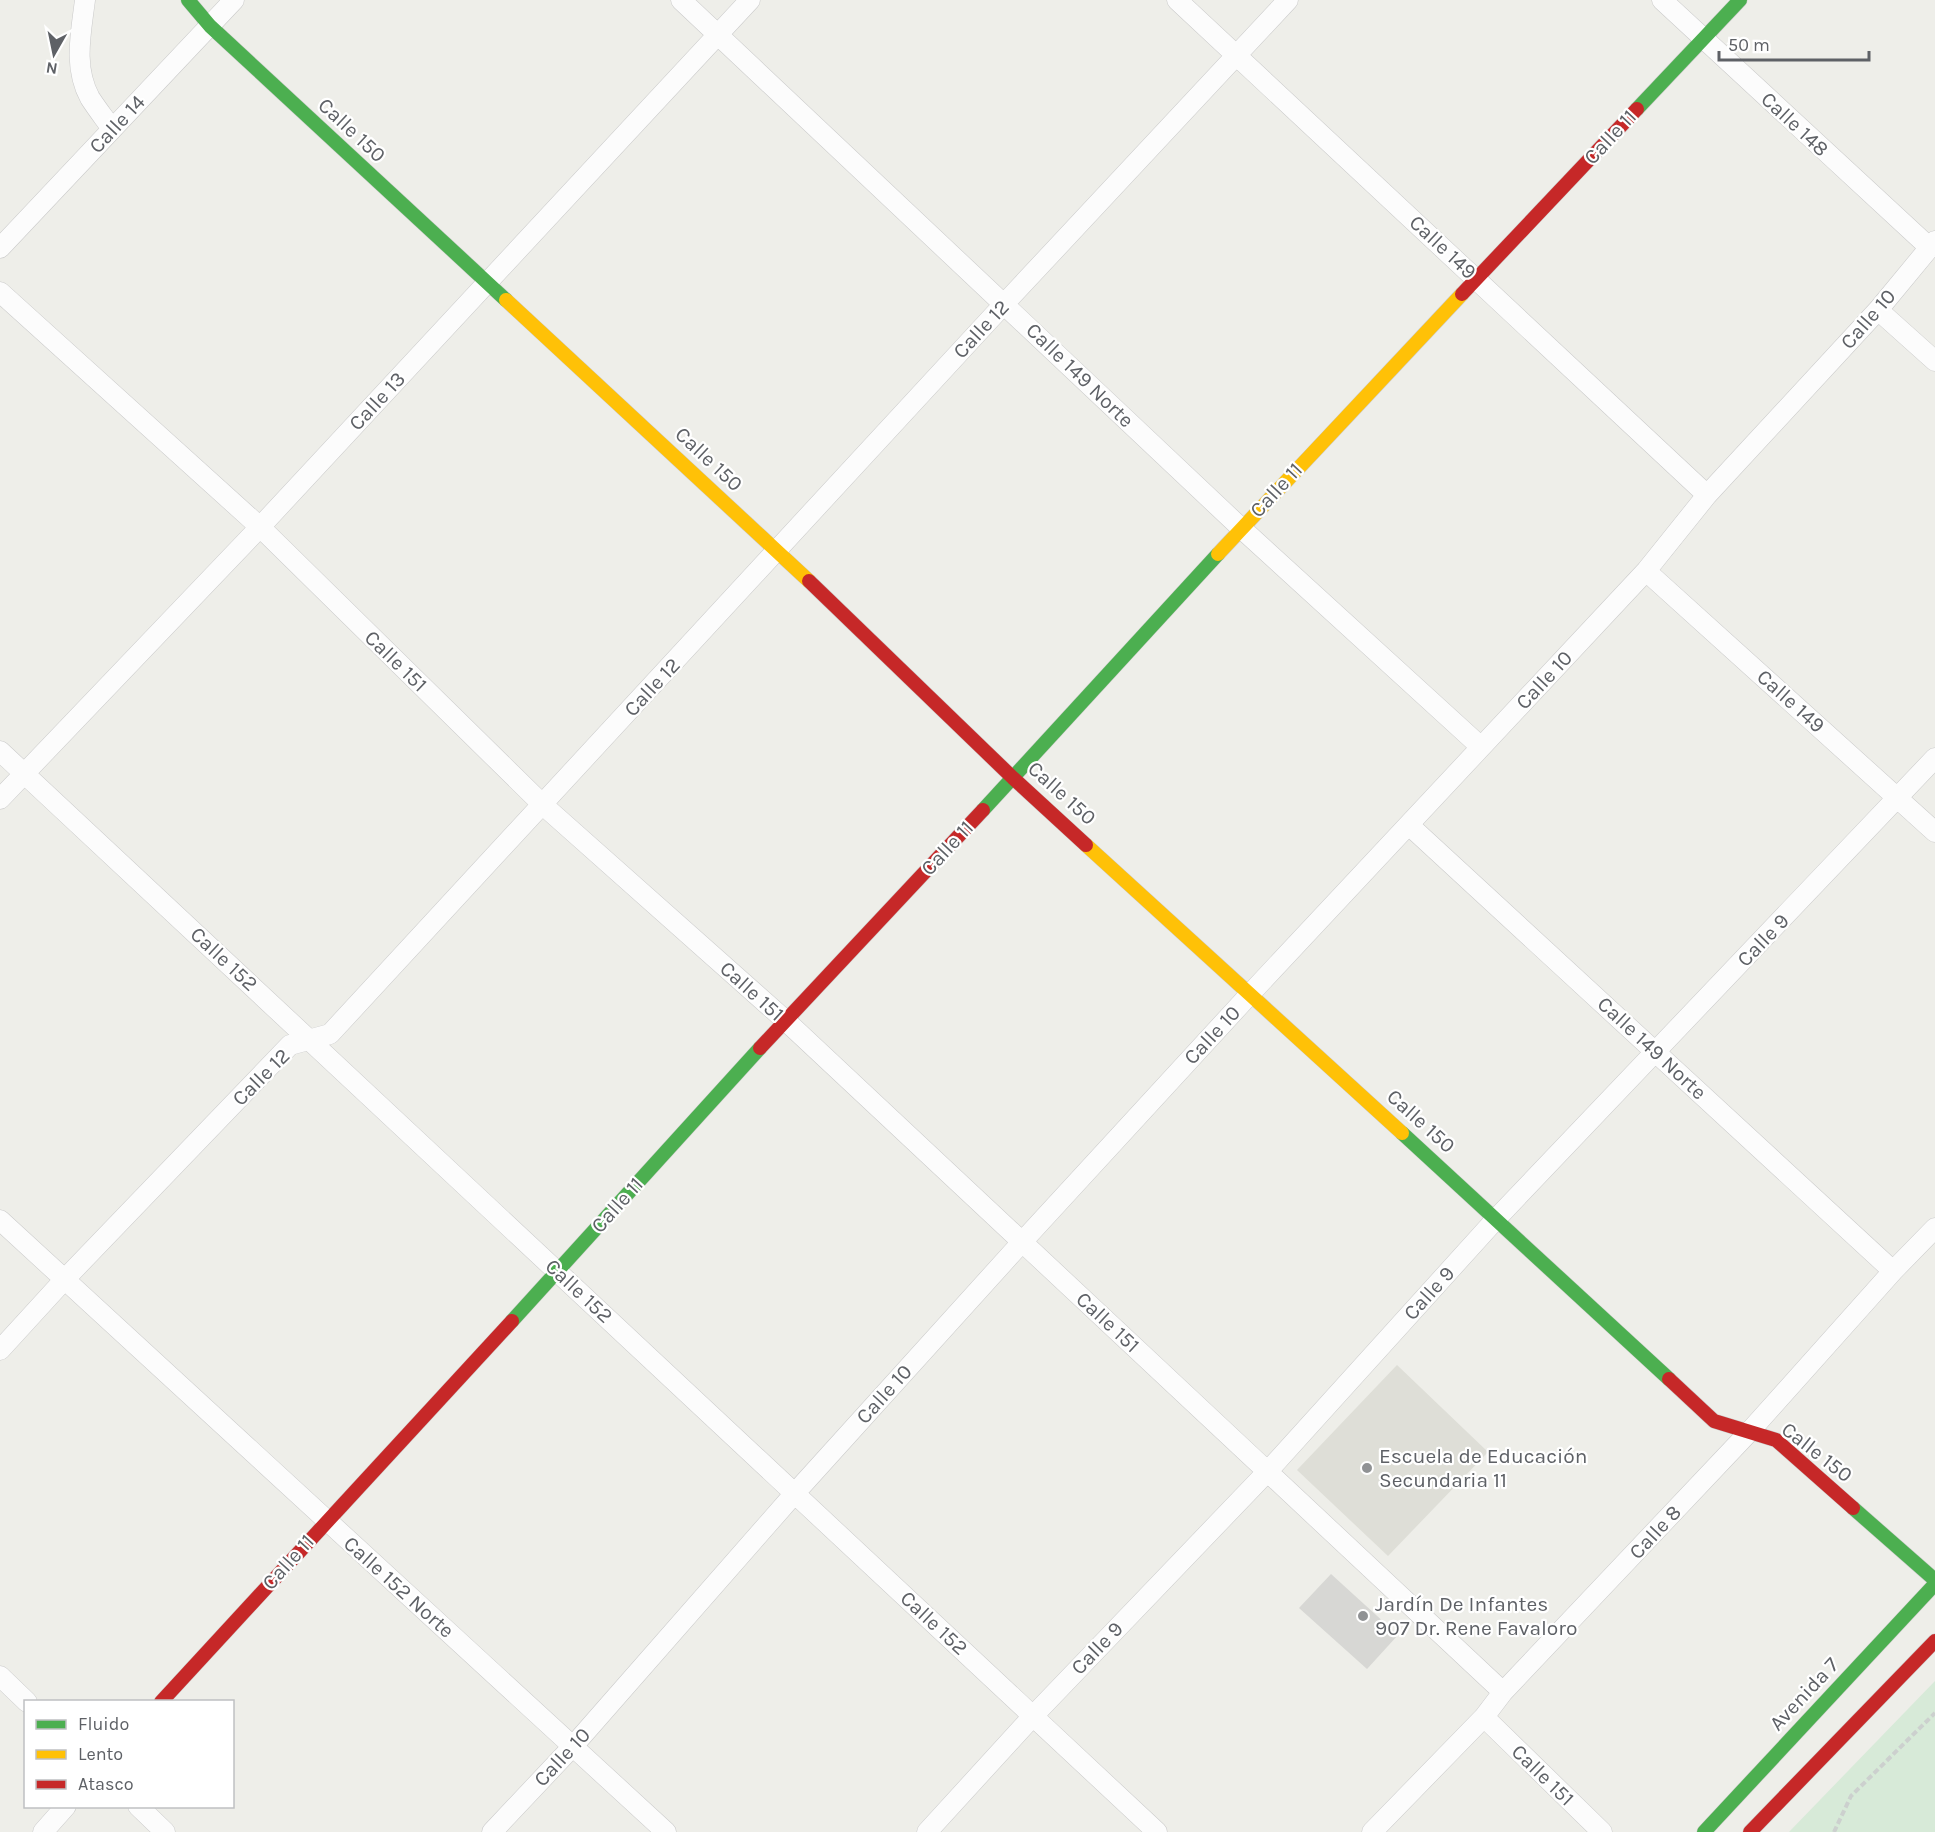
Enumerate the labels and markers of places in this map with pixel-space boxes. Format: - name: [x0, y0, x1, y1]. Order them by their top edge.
- place label: Escuela de Educación Secundaria 11: [1379, 1444, 1587, 1492]
- marker: Escuela de Educación Secundaria 11: [1360, 1461, 1374, 1475]
- place label: Jardín De Infantes 907 Dr. Rene Favaloro: [1375, 1592, 1577, 1640]
- marker: Jardín De Infantes 907 Dr. Rene Favaloro: [1356, 1609, 1370, 1623]

